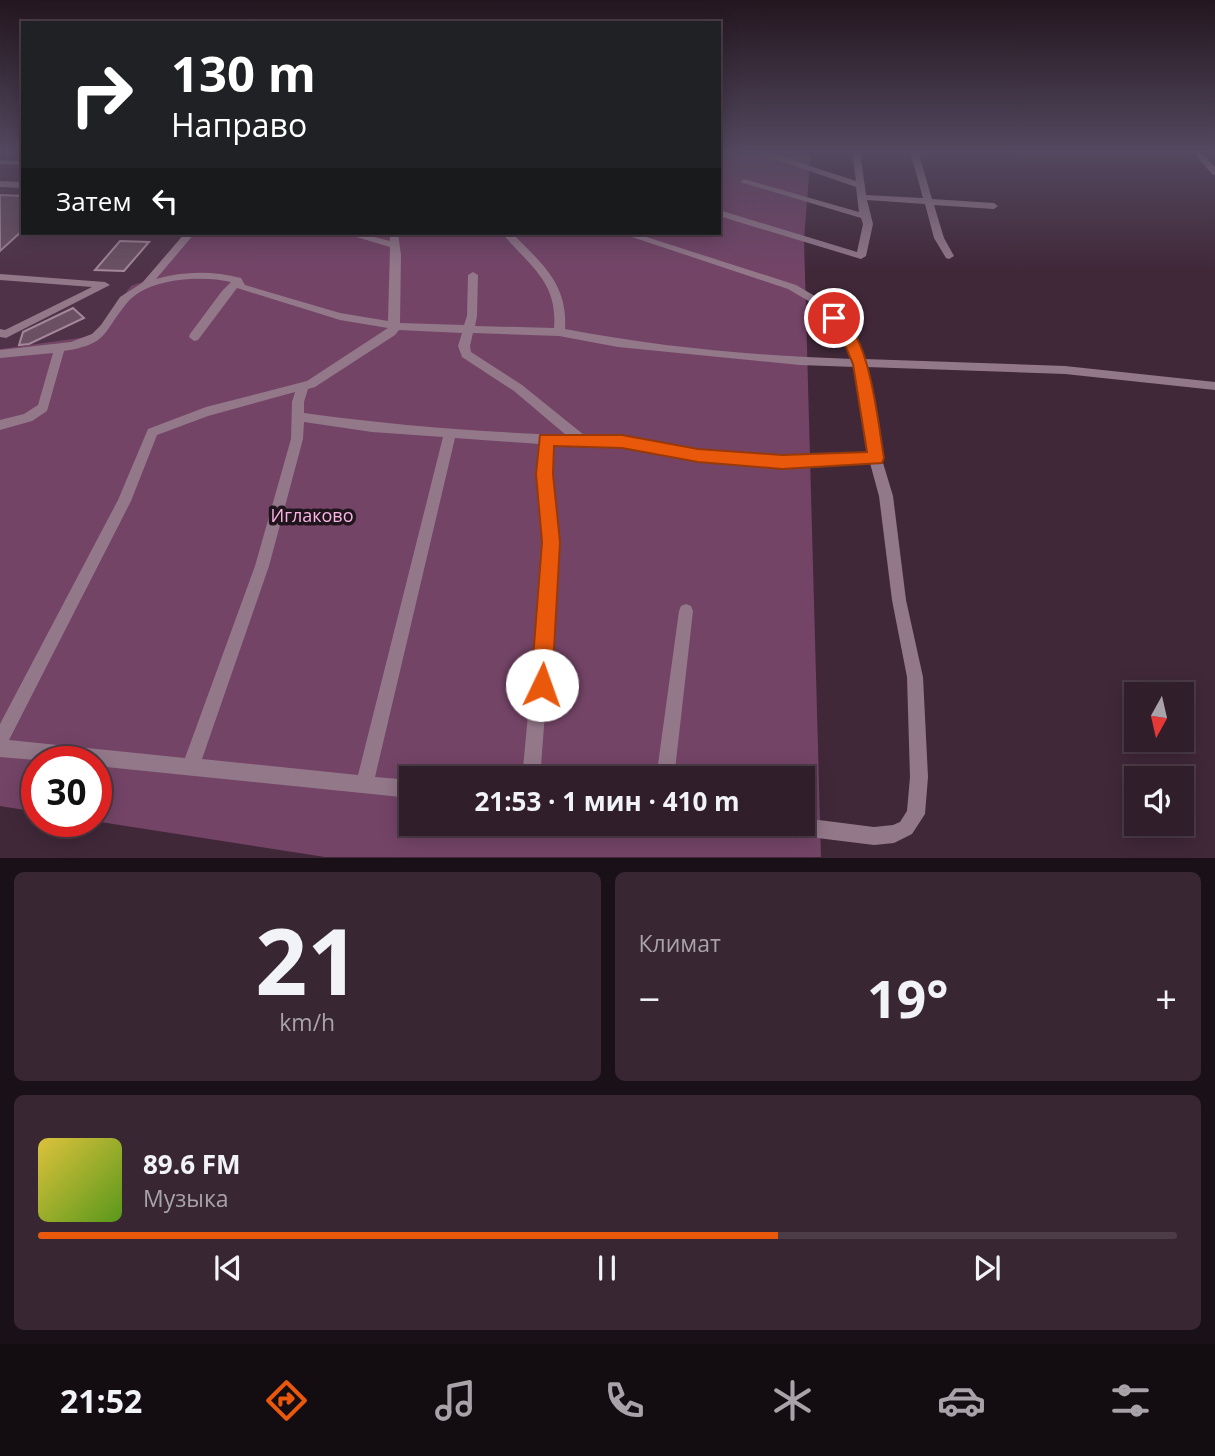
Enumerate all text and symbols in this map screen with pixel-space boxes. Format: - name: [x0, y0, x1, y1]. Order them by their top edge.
- text: 130 m: [171, 40, 316, 106]
- icon: right: [56, 49, 147, 140]
- text: Направо: [171, 103, 307, 146]
- icon: left: [146, 182, 184, 220]
- text: Затем: [56, 183, 132, 219]
- pin: [804, 288, 864, 348]
- icon: arrive: [815, 299, 853, 337]
- park label: Иглаково: [270, 503, 354, 527]
- position arrow: [505, 648, 579, 722]
- north arrow: [1124, 682, 1194, 752]
- map controls: [1124, 682, 1194, 836]
- speed limit sign: 30: [21, 746, 112, 837]
- button: sound: [1124, 766, 1194, 836]
- text: 21:53 · 1 мин · 410 m: [474, 783, 740, 819]
- text: 21: [255, 898, 359, 1022]
- text: Климат: [639, 927, 721, 959]
- text: 19°: [867, 962, 949, 1033]
- text: −: [639, 972, 660, 1024]
- text: +: [1155, 972, 1177, 1024]
- text: km/h: [279, 1006, 335, 1038]
- text: 89.6 FM: [143, 1146, 241, 1182]
- text: Музыка: [143, 1182, 229, 1214]
- icon: previous: [209, 1249, 247, 1287]
- icon: pause: [588, 1249, 626, 1287]
- icon: next: [968, 1249, 1006, 1287]
- icon: directions: [262, 1376, 311, 1425]
- icon: music: [431, 1376, 480, 1425]
- icon: phone: [600, 1376, 649, 1425]
- icon: climate: [768, 1376, 817, 1425]
- icon: car: [937, 1376, 986, 1425]
- icon: filters: [1106, 1376, 1155, 1425]
- text: 21:52: [60, 1379, 142, 1422]

